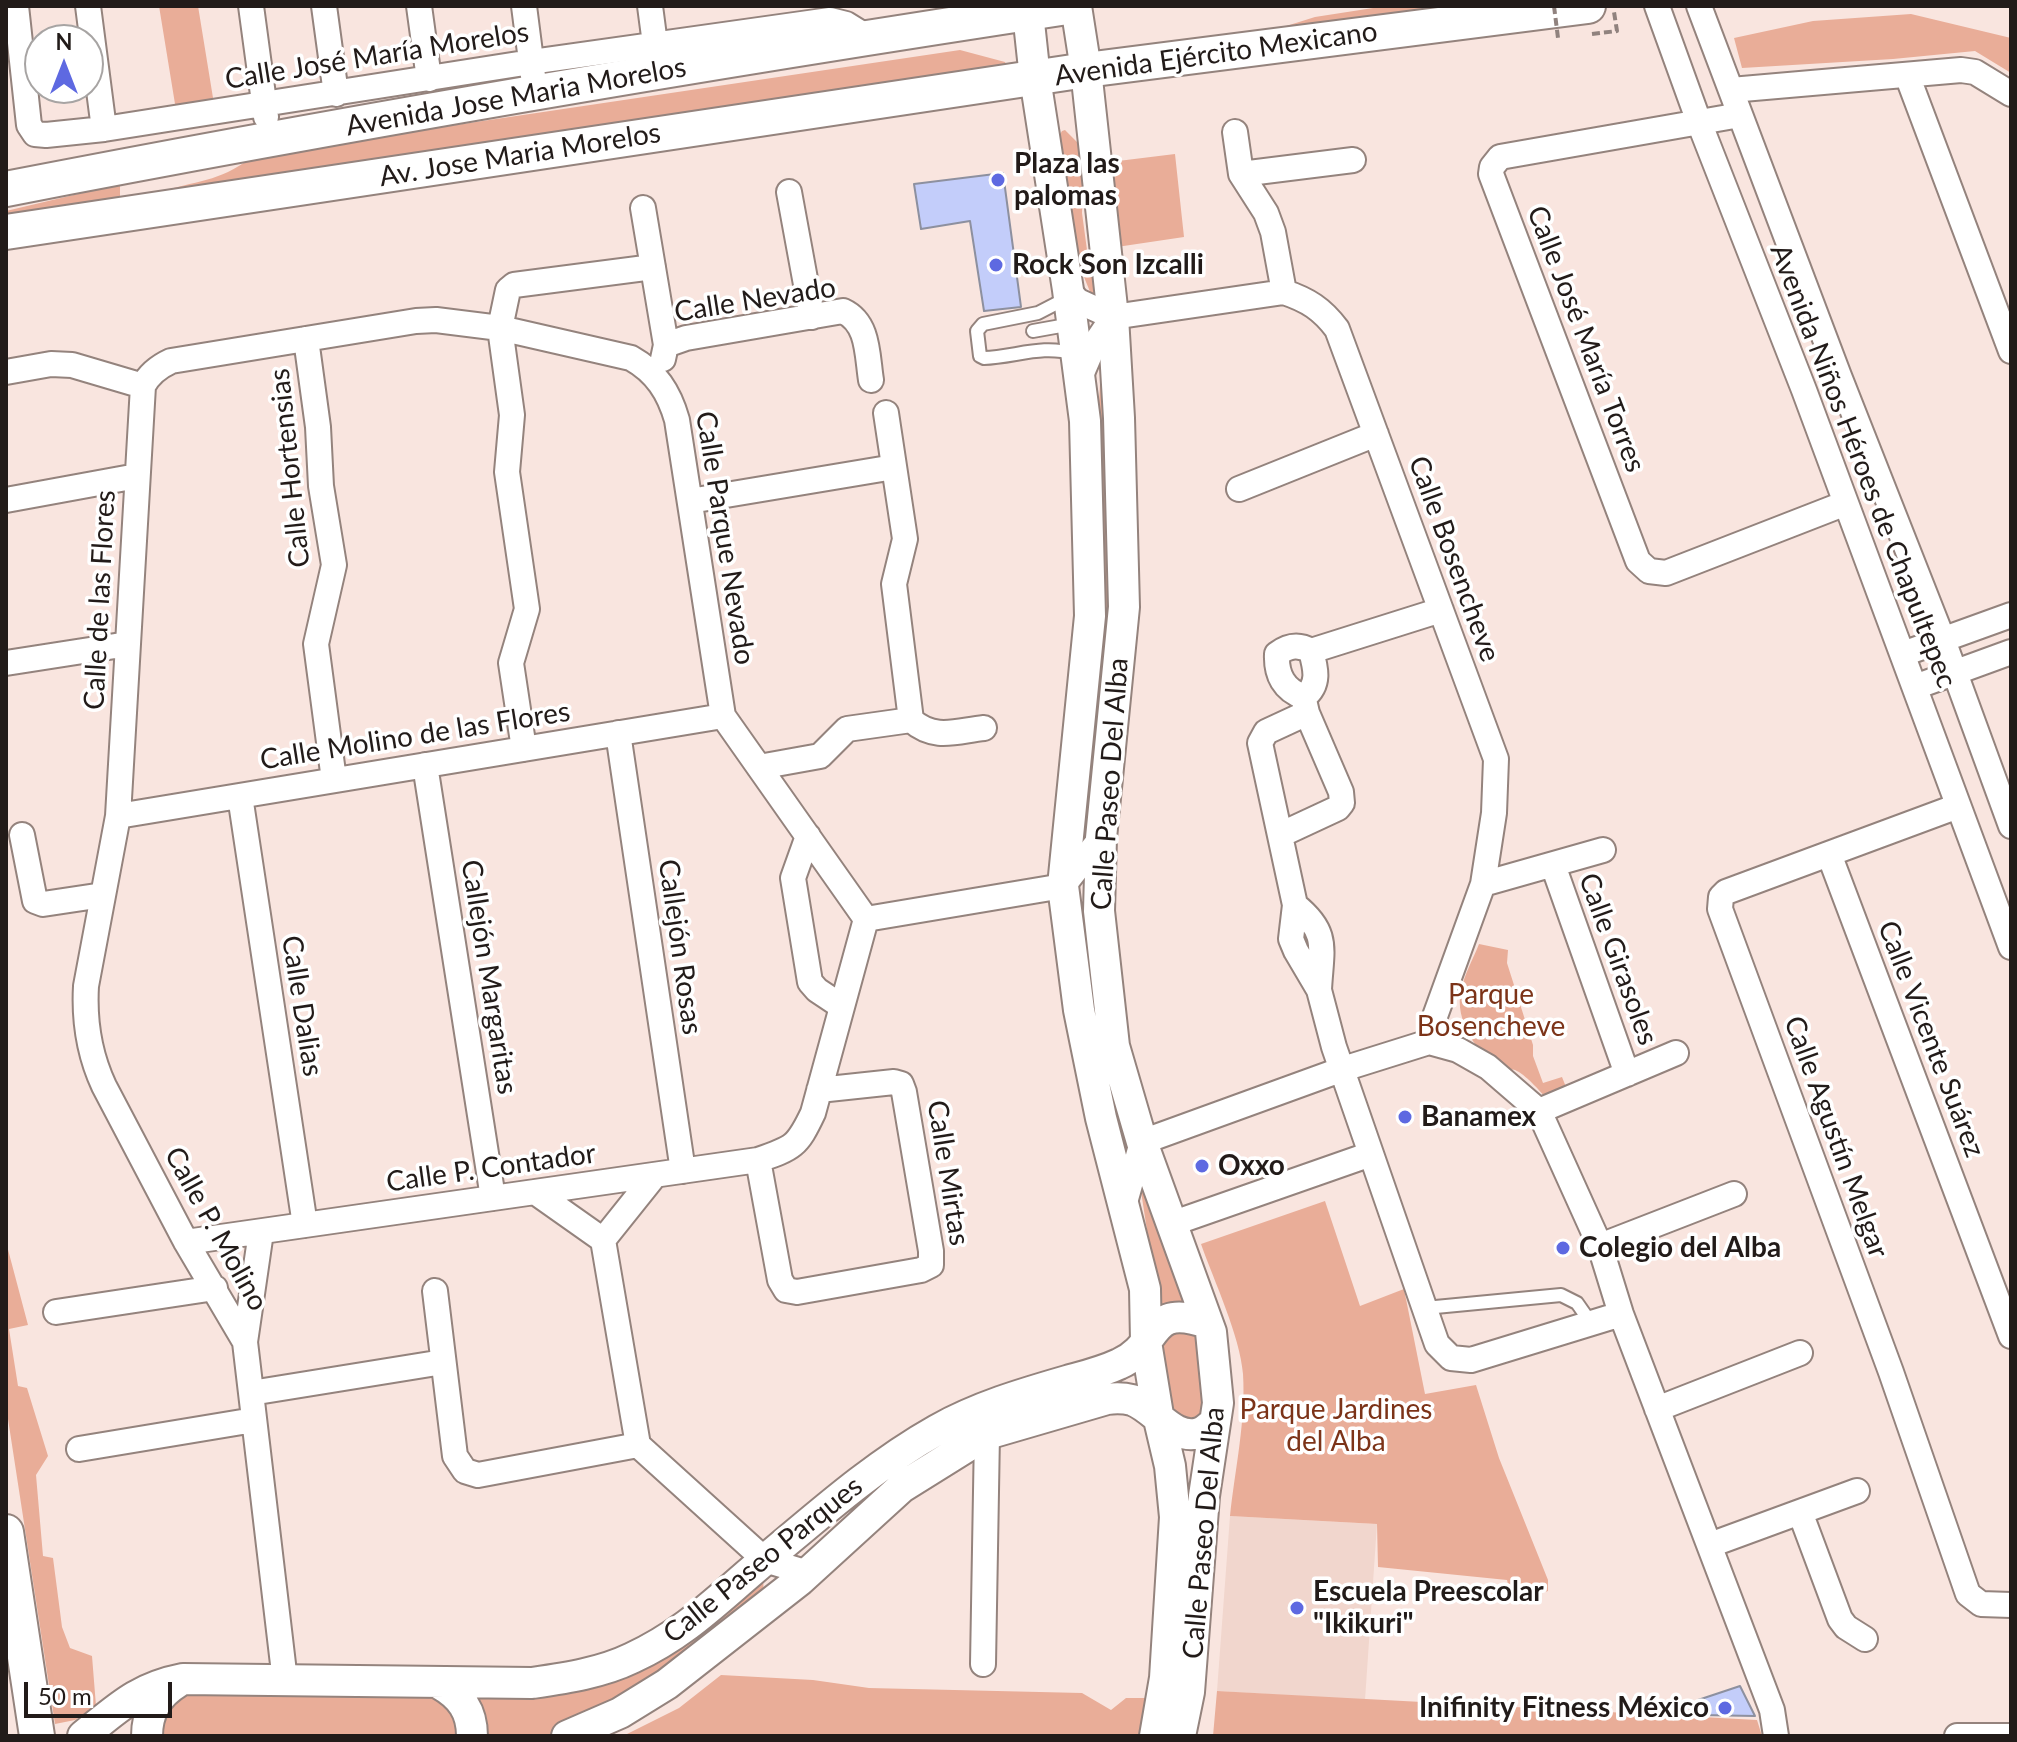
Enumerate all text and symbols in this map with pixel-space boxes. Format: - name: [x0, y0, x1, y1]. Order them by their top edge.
- street label: Calle José María Morelos: [223, 15, 531, 97]
- street label: Avenida Ejército Mexicano: [1052, 15, 1380, 93]
- north arrow: [24, 24, 104, 104]
- text: N: [56, 28, 72, 55]
- street label: Avenida Jose Maria Morelos: [343, 51, 689, 143]
- street label: Av. Jose Maria Morelos: [377, 116, 663, 194]
- place label: Plaza las palomas: [1014, 147, 1120, 213]
- marker: Plaza las palomas: [989, 171, 1007, 189]
- street label: Calle José María Torres: [1520, 201, 1652, 477]
- street label: Avenida Niños Héroes de Chapultepec: [1763, 240, 1963, 692]
- place label: Rock Son Izcalli: [1012, 248, 1204, 282]
- marker: Rock Son Izcalli: [987, 256, 1005, 274]
- street label: Calle Nevado: [672, 271, 838, 329]
- street label: Calle Hortensias: [263, 367, 317, 569]
- street label: Calle Parque Nevado: [688, 409, 762, 667]
- street label: Calle Bosencheve: [1401, 452, 1507, 666]
- street label: Calle de las Flores: [77, 489, 123, 711]
- street label: Calle Paseo Del Alba: [1084, 657, 1136, 911]
- street label: Calle Molino de las Flores: [258, 695, 572, 777]
- street label: Callejón Margaritas: [454, 857, 524, 1097]
- street label: Callejón Rosas: [651, 857, 709, 1037]
- street label: Calle Girasoles: [1571, 869, 1665, 1049]
- street label: Calle Vicente Suárez: [1870, 916, 1992, 1162]
- street label: Calle Dalias: [274, 933, 330, 1079]
- park label: Parque Bosencheve: [1417, 978, 1565, 1044]
- street label: Calle Agustín Melgar: [1777, 1012, 1895, 1262]
- street label: Calle Mirtas: [920, 1098, 976, 1248]
- place label: Banamex: [1421, 1100, 1536, 1134]
- marker: Banamex: [1396, 1108, 1414, 1126]
- street label: Calle P. Contador: [384, 1137, 598, 1199]
- street label: Calle P. Molino: [157, 1141, 275, 1317]
- place label: Oxxo: [1218, 1149, 1285, 1183]
- marker: Oxxo: [1193, 1157, 1211, 1175]
- place label: Colegio del Alba: [1579, 1231, 1781, 1265]
- marker: Colegio del Alba: [1554, 1239, 1572, 1257]
- park label: Parque Jardines del Alba: [1240, 1393, 1432, 1459]
- street label: Calle Paseo Del Alba: [1176, 1406, 1232, 1660]
- street label: Calle Paseo Parques: [657, 1469, 869, 1651]
- place label: Escuela Preescolar "Ikikuri": [1313, 1575, 1544, 1641]
- marker: Escuela Preescolar "Ikikuri": [1288, 1599, 1306, 1617]
- scale bar: [28, 1666, 176, 1716]
- text: 50 m: [38, 1681, 92, 1710]
- place label: Inifinity Fitness México: [1419, 1691, 1709, 1725]
- marker: Inifinity Fitness México: [1716, 1699, 1734, 1717]

